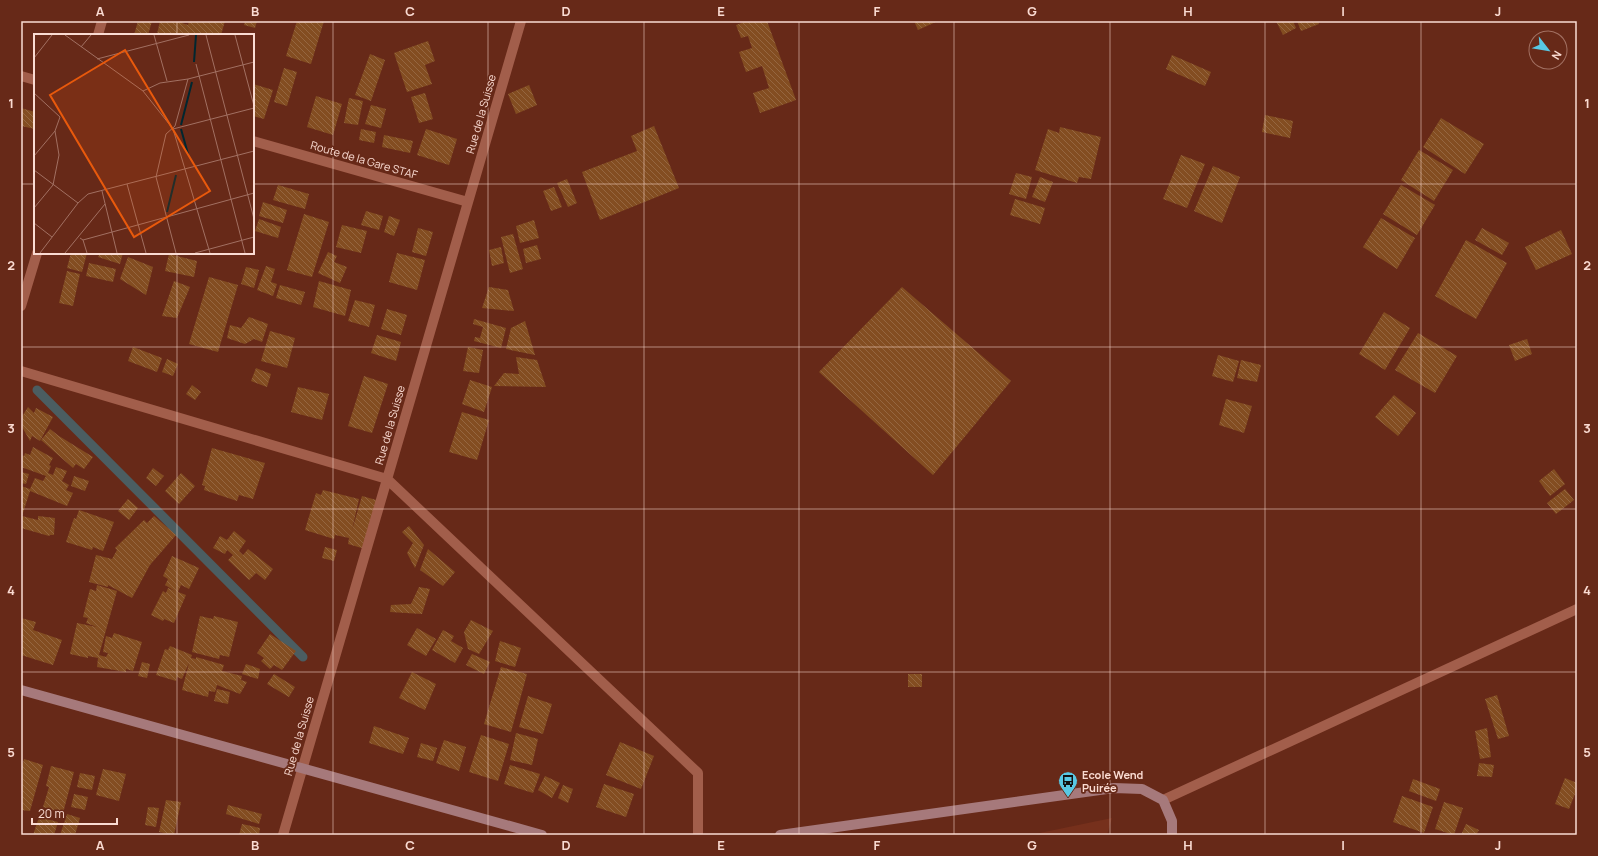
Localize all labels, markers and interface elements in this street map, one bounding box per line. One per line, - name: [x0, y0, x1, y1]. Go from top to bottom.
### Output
- text: A: [96, 2, 105, 20]
- text: B: [251, 2, 259, 20]
- text: C: [405, 2, 415, 20]
- text: D: [561, 2, 571, 20]
- text: E: [717, 2, 725, 20]
- text: F: [874, 2, 881, 20]
- text: G: [1027, 2, 1037, 20]
- text: H: [1183, 2, 1193, 20]
- text: I: [1341, 2, 1345, 20]
- text: J: [1495, 2, 1501, 20]
- north arrow: [1528, 30, 1568, 70]
- inset map: [34, 34, 254, 254]
- text: N: [1548, 48, 1565, 63]
- street label: Rue de la Suisse: [462, 72, 499, 155]
- text: 1: [8, 94, 14, 112]
- text: 1: [1584, 94, 1590, 112]
- street label: Route de la Gare STAF: [309, 137, 420, 182]
- text: 2: [7, 256, 15, 274]
- text: 2: [1583, 256, 1591, 274]
- street label: Rue de la Suisse: [371, 383, 408, 466]
- text: 3: [7, 419, 15, 437]
- text: 3: [1583, 419, 1591, 437]
- text: 4: [7, 581, 15, 599]
- text: 4: [1583, 581, 1591, 599]
- street label: Rue de la Suisse: [280, 694, 317, 777]
- text: 5: [7, 743, 15, 761]
- text: 5: [1583, 743, 1591, 761]
- place label: Ecole Wend Puirée: [1082, 767, 1144, 795]
- bus stop icon: Ecole Wend Puirée: [1057, 770, 1079, 798]
- scale bar: [32, 800, 117, 826]
- text: 20 m: [38, 805, 65, 822]
- text: A: [96, 836, 105, 854]
- text: B: [251, 836, 259, 854]
- text: C: [405, 836, 415, 854]
- text: D: [561, 836, 571, 854]
- text: E: [717, 836, 725, 854]
- text: F: [874, 836, 881, 854]
- text: G: [1027, 836, 1037, 854]
- text: H: [1183, 836, 1193, 854]
- text: I: [1341, 836, 1345, 854]
- text: J: [1495, 836, 1501, 854]

